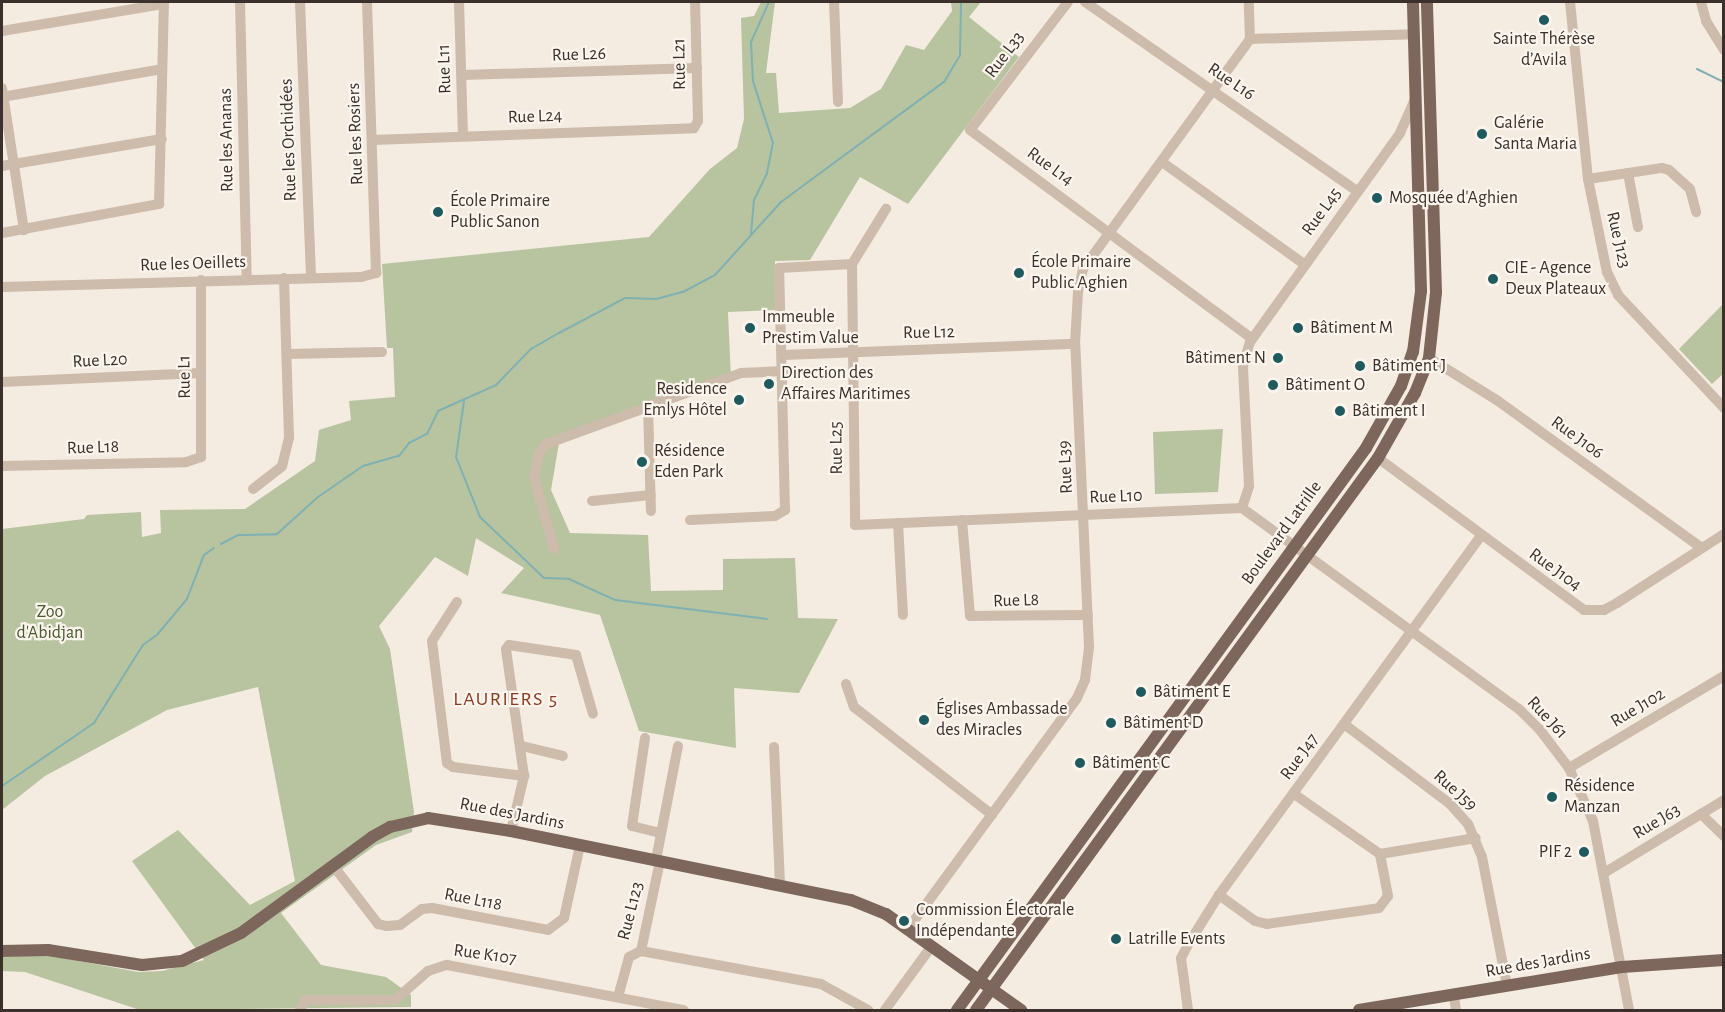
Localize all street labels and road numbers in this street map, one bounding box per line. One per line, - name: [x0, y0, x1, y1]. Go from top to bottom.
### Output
- street label: Rue L33: [981, 28, 1029, 82]
- street label: Rue L21: [669, 38, 691, 90]
- street label: Rue L26: [552, 43, 606, 67]
- street label: Rue L11: [433, 44, 457, 94]
- street label: Rue L16: [1203, 58, 1259, 106]
- street label: Rue les Orchidées: [276, 78, 302, 202]
- street label: Rue les Rosiers: [343, 82, 369, 186]
- street label: Rue les Ananas: [215, 88, 239, 192]
- street label: Rue L24: [507, 105, 563, 129]
- street label: Rue L14: [1022, 143, 1078, 191]
- street label: Rue L45: [1297, 184, 1347, 240]
- street label: Rue J123: [1601, 210, 1635, 270]
- street label: Rue les Oeillets: [140, 251, 246, 277]
- street label: Rue L12: [903, 322, 955, 344]
- street label: Rue L20: [72, 349, 128, 373]
- street label: Rue L1: [174, 355, 196, 399]
- street label: Rue J106: [1546, 412, 1608, 464]
- street label: Rue L25: [826, 421, 848, 475]
- street label: Rue L18: [67, 436, 119, 460]
- street label: Rue L39: [1054, 440, 1078, 494]
- street label: Boulevard Latrille: [1237, 477, 1327, 589]
- street label: Rue L10: [1089, 485, 1143, 509]
- street label: Rue J104: [1524, 544, 1586, 596]
- street label: Rue L8: [993, 589, 1039, 613]
- street label: Rue J102: [1607, 683, 1669, 733]
- street label: Rue J61: [1522, 692, 1572, 744]
- street label: Rue J47: [1276, 730, 1324, 784]
- street label: Rue J59: [1429, 766, 1481, 816]
- street label: Rue des Jardins: [458, 793, 566, 835]
- street label: Rue J63: [1629, 799, 1685, 845]
- street label: Rue L123: [613, 880, 649, 942]
- street label: Rue L118: [442, 884, 504, 916]
- street label: Rue K107: [452, 940, 518, 970]
- street label: Rue des Jardins: [1484, 943, 1592, 983]

